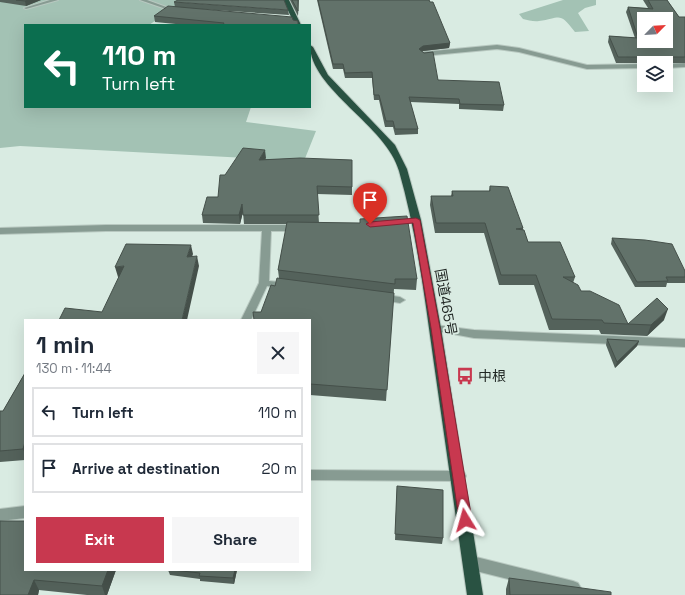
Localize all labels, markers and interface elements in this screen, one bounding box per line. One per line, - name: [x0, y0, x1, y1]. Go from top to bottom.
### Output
- north arrow: [637, 12, 673, 48]
- map controls: [637, 12, 673, 92]
- text: 110 m: [102, 37, 176, 73]
- icon: left: [36, 40, 88, 92]
- button: layers: [637, 56, 673, 92]
- text: Turn left: [102, 72, 175, 95]
- pin: [353, 183, 387, 224]
- icon: arrive: [359, 189, 381, 211]
- street label: 国道465号: [431, 267, 461, 337]
- text: 1 min: [36, 329, 95, 360]
- button: close: [257, 332, 299, 374]
- text: 130 m · 11:44: [36, 360, 112, 377]
- bus stop icon: 中根: [455, 366, 475, 386]
- place label: 中根: [478, 367, 506, 385]
- icon: left: [38, 401, 60, 423]
- text: Turn left: [72, 403, 134, 422]
- text: 110 m: [258, 403, 297, 422]
- icon: arrive: [38, 457, 60, 479]
- text: Arrive at destination: [72, 459, 220, 478]
- text: 20 m: [262, 459, 297, 478]
- position arrow: [444, 499, 486, 541]
- button: Exit: [36, 517, 164, 563]
- button: Share: [172, 517, 299, 563]

